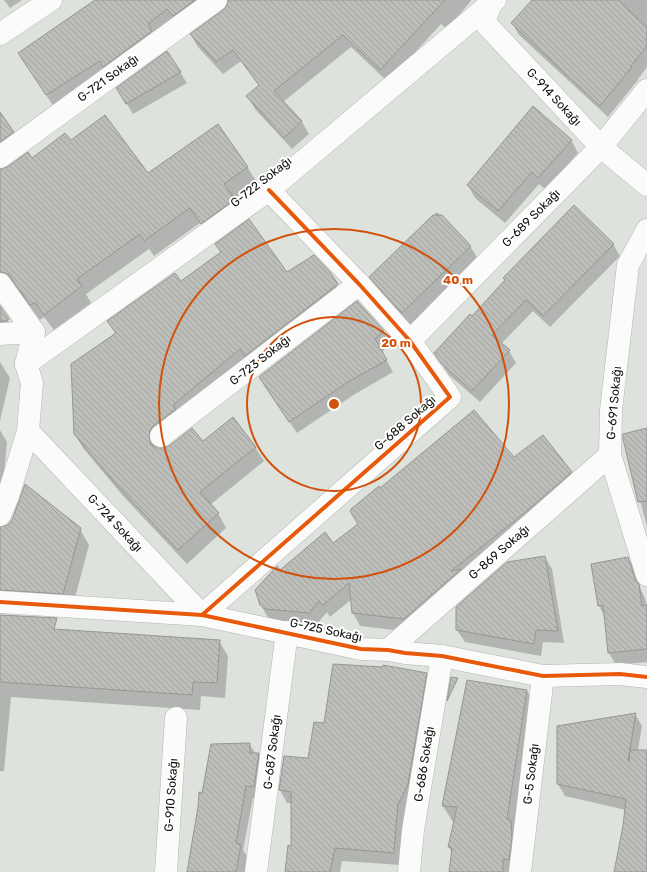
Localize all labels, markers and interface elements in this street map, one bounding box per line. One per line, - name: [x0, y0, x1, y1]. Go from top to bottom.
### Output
- street label: G-721 Sokağı: [75, 51, 141, 105]
- street label: G-914 Sokağı: [524, 65, 584, 129]
- street label: G-722 Sokağı: [228, 154, 294, 210]
- street label: G-689 Sokağı: [499, 186, 563, 250]
- text: 40 m: [443, 273, 473, 287]
- street label: G-723 Sokağı: [227, 332, 293, 388]
- text: 20 m: [381, 336, 411, 350]
- street label: G-691 Sokağı: [604, 366, 624, 440]
- street label: G-688 Sokağı: [372, 393, 439, 453]
- centre of rings: [327, 397, 341, 411]
- street label: G-724 Sokağı: [85, 491, 145, 555]
- street label: G-869 Sokağı: [466, 522, 532, 582]
- street label: G-725 Sokağı: [289, 615, 364, 645]
- street label: G-687 Sokağı: [260, 714, 284, 790]
- street label: G-686 Sokağı: [411, 725, 437, 803]
- street label: G-5 Sokağı: [520, 743, 542, 805]
- street label: G-910 Sokağı: [161, 758, 181, 832]

